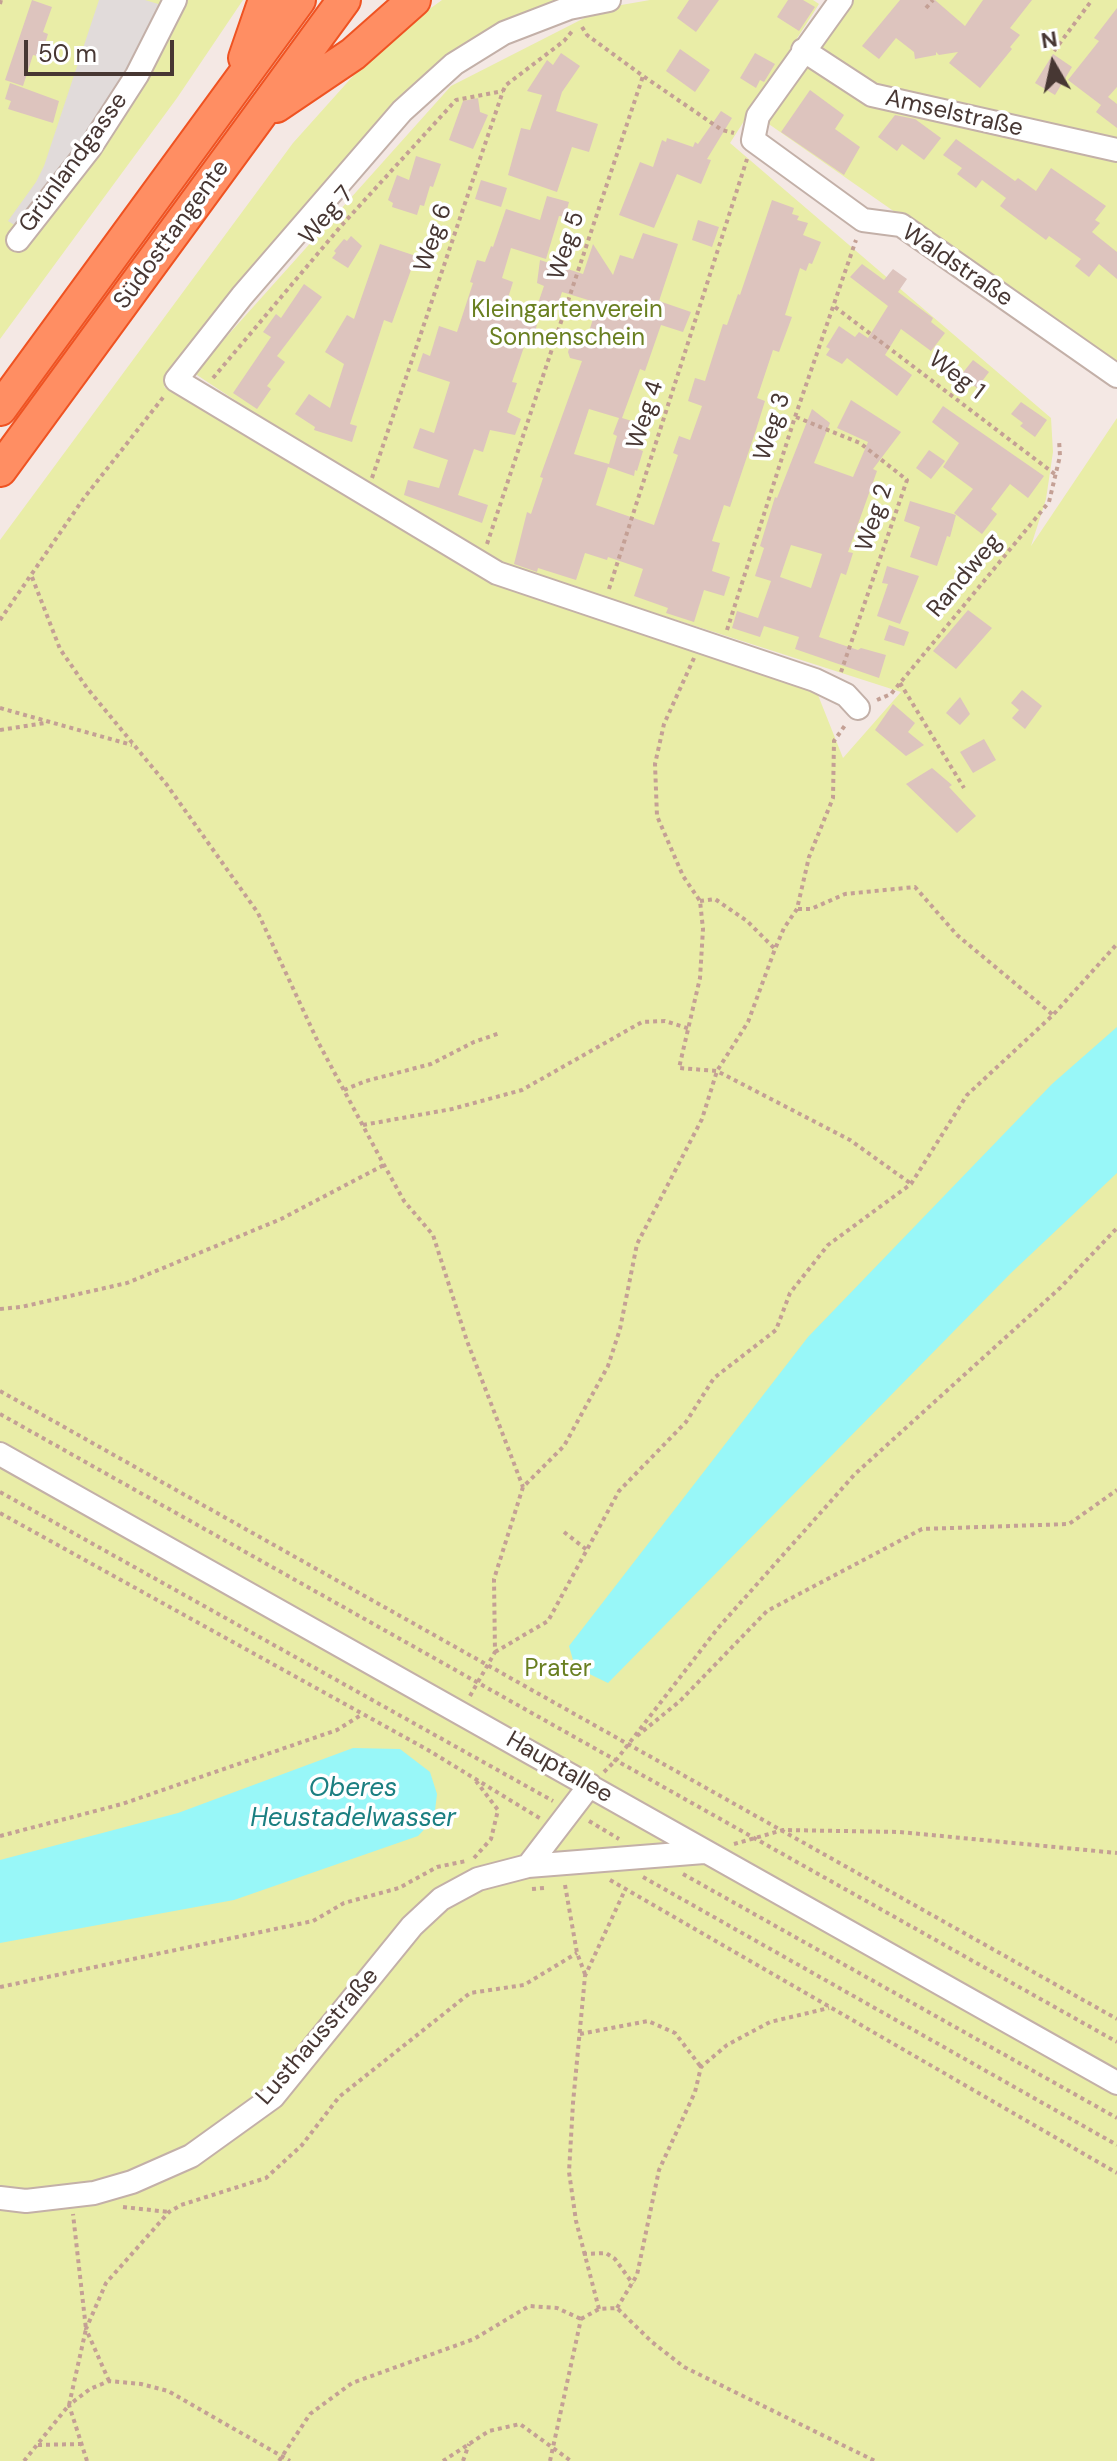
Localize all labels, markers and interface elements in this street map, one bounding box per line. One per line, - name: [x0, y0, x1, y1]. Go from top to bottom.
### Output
- scale bar: [28, 24, 178, 74]
- north arrow: [1013, 24, 1093, 104]
- text: N: [1039, 24, 1059, 55]
- text: 50 m: [38, 38, 97, 69]
- street label: Amselstraße: [882, 84, 1026, 144]
- street label: Grünlandgasse: [14, 87, 134, 239]
- street label: Südosttangente: [108, 155, 236, 315]
- street label: Weg 7: [294, 181, 360, 251]
- street label: Weg 6: [409, 200, 459, 276]
- street label: Weg 5: [542, 208, 592, 284]
- street label: Waldstraße: [896, 218, 1018, 314]
- park label: Kleingartenverein Sonnenschein: [471, 297, 663, 353]
- street label: Weg 1: [922, 346, 990, 406]
- street label: Weg 4: [622, 377, 670, 453]
- street label: Weg 3: [749, 389, 797, 465]
- street label: Weg 2: [851, 481, 899, 555]
- street label: Randweg: [922, 528, 1008, 624]
- park label: Prater: [524, 1656, 592, 1684]
- street label: Hauptallee: [501, 1726, 617, 1810]
- water label: Oberes Heustadelwasser: [250, 1773, 456, 1834]
- street label: Lusthausstraße: [251, 1963, 385, 2111]

